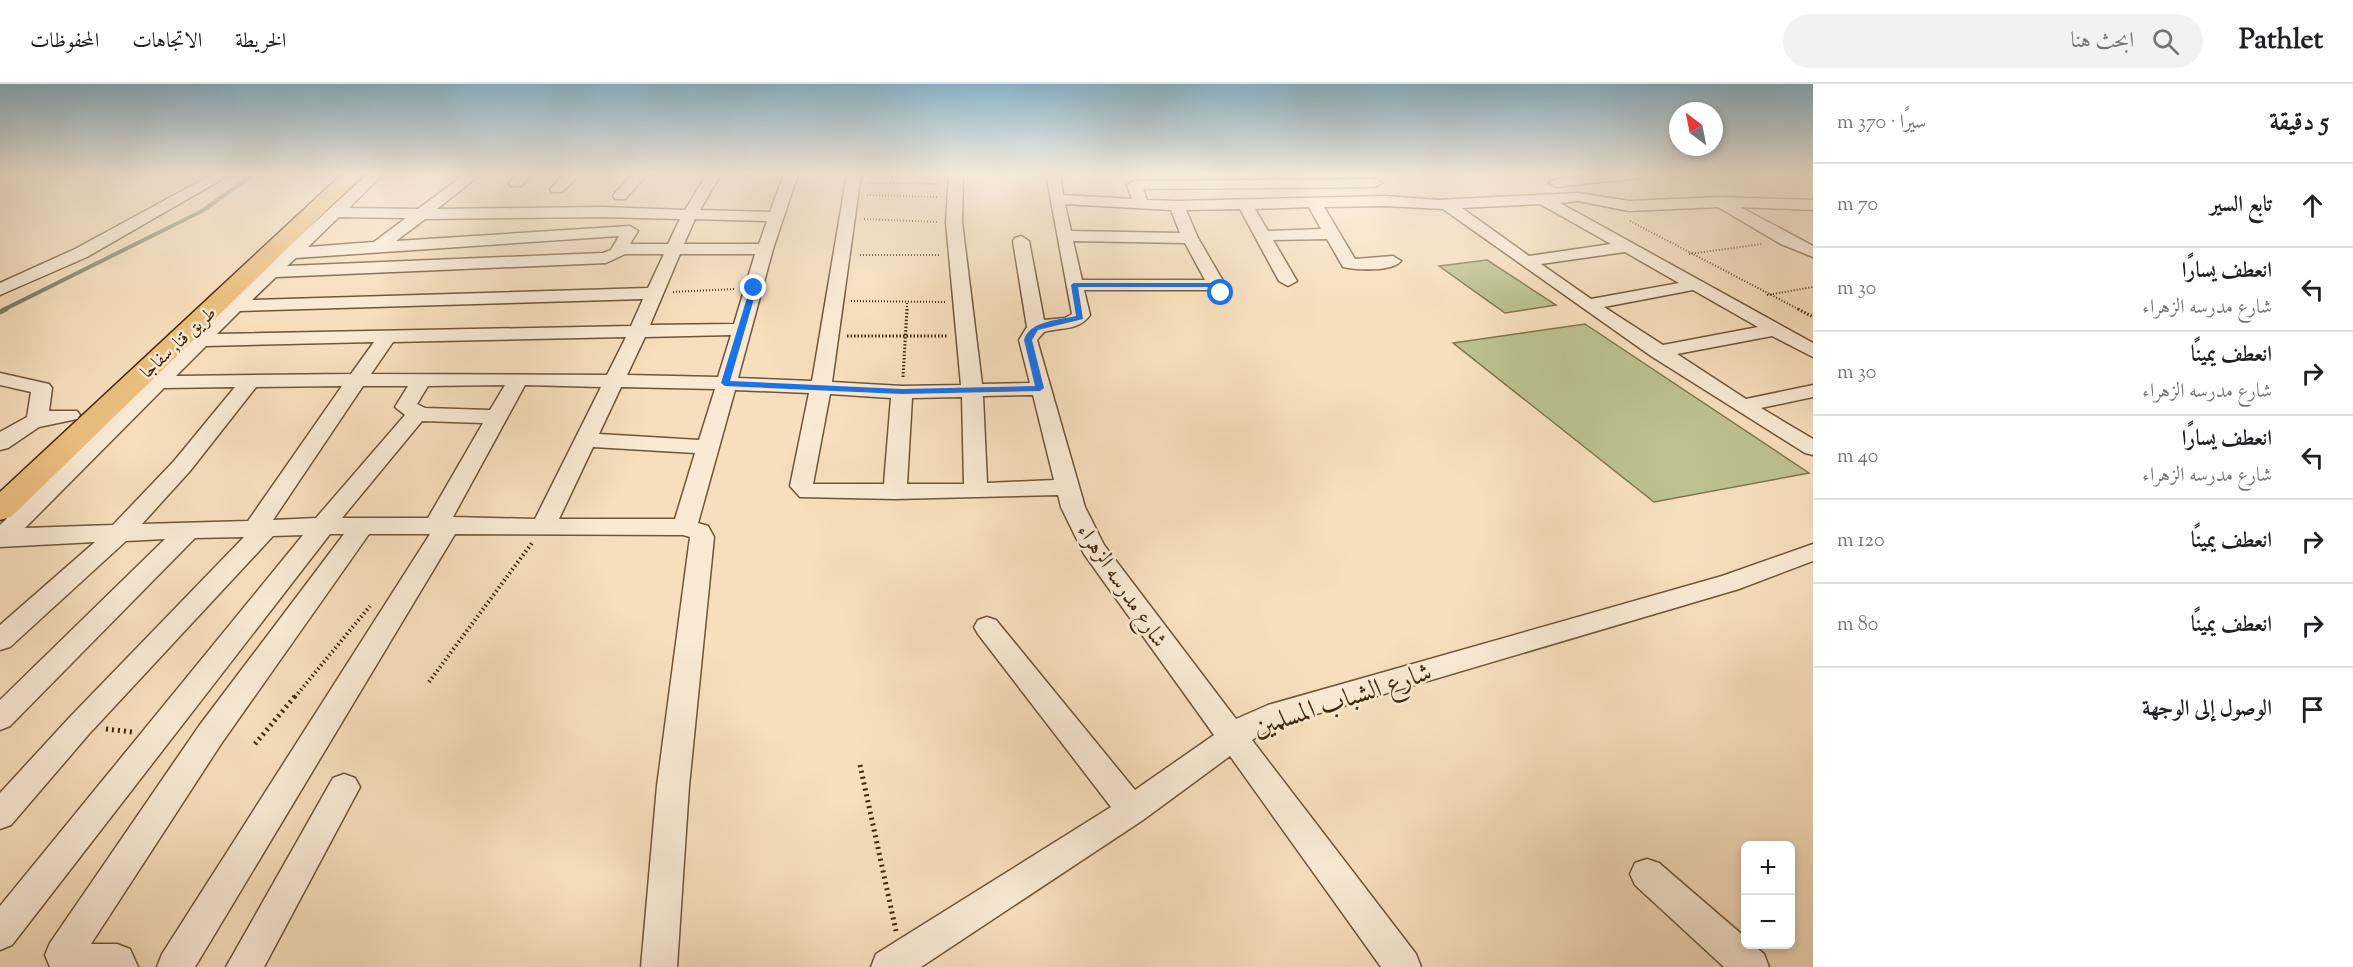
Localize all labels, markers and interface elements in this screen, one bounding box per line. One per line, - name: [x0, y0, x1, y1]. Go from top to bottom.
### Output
- search box: [1783, 14, 2203, 68]
- text: Pathlet: [2239, 21, 2323, 61]
- icon: search: [2149, 25, 2182, 58]
- text: ابحث هنا: [2071, 26, 2134, 58]
- text: المحفوظات: [30, 27, 99, 57]
- text: الاتجاهات: [132, 27, 202, 57]
- text: الخريطة: [235, 27, 286, 57]
- north arrow: [1669, 102, 1723, 156]
- text: 5 دقيقة: [2269, 105, 2329, 142]
- text: سيرًا · 370 m: [1837, 109, 1926, 138]
- icon: ahead: [2296, 189, 2329, 222]
- text: تابع السير: [2210, 190, 2272, 222]
- text: 70 m: [1837, 191, 1878, 220]
- text: انعطف يسارًا: [2182, 256, 2272, 288]
- icon: left: [2296, 273, 2329, 306]
- route end: [740, 274, 766, 300]
- text: 30 m: [1837, 275, 1876, 304]
- route start: [1207, 279, 1233, 305]
- text: شارع مدرسه الزهراء: [2142, 294, 2272, 323]
- street label: طريق قنا, سفاجا: [136, 302, 223, 385]
- text: انعطف يمينًا: [2191, 340, 2272, 372]
- icon: right: [2296, 357, 2329, 390]
- text: 30 m: [1837, 359, 1876, 388]
- text: شارع مدرسه الزهراء: [2142, 378, 2272, 407]
- text: انعطف يسارًا: [2182, 424, 2272, 456]
- icon: left: [2296, 441, 2329, 474]
- text: 40 m: [1837, 443, 1878, 472]
- text: شارع مدرسه الزهراء: [2142, 462, 2272, 491]
- street label: شارع مدرسه الزهراء: [1067, 519, 1174, 655]
- icon: right: [2296, 525, 2329, 558]
- text: انعطف يمينًا: [2191, 526, 2272, 558]
- text: 120 m: [1837, 527, 1885, 556]
- icon: right: [2296, 609, 2329, 642]
- text: انعطف يمينًا: [2191, 610, 2272, 642]
- text: 80 m: [1837, 611, 1878, 640]
- street label: شارع الشباب المسلمين: [1248, 654, 1437, 749]
- icon: arrive: [2296, 693, 2329, 726]
- text: الوصول إلى الوجهة: [2142, 694, 2272, 726]
- map controls: [1741, 841, 1795, 949]
- button: +: [1741, 841, 1795, 895]
- button: −: [1741, 895, 1795, 949]

